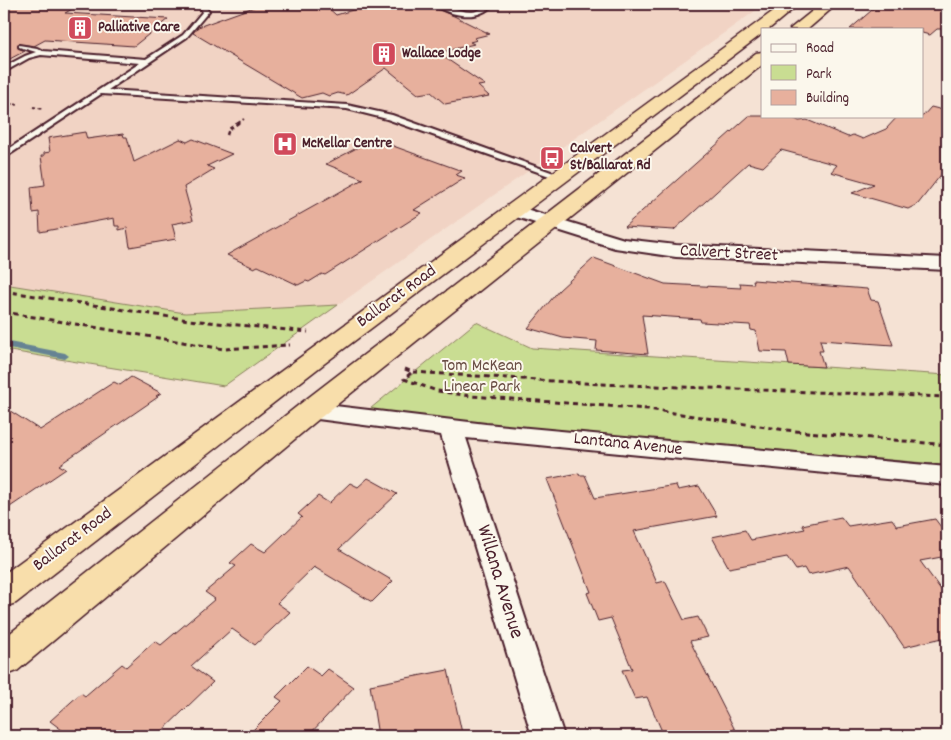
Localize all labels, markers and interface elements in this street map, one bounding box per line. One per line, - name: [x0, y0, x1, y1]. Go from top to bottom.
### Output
- building icon: Palliative Care: [67, 15, 93, 41]
- place label: Palliative Care: [98, 17, 180, 39]
- legend: [761, 28, 924, 118]
- text: Road: [806, 38, 834, 60]
- building icon: Wallace Lodge: [371, 41, 397, 67]
- place label: Wallace Lodge: [402, 43, 481, 65]
- text: Park: [806, 64, 832, 86]
- text: Building: [806, 88, 849, 110]
- hospital icon: McKellar Centre: [272, 131, 298, 157]
- place label: McKellar Centre: [302, 133, 393, 155]
- place label: Calvert St/Ballarat Rd: [570, 138, 651, 177]
- bus stop icon: Calvert St/Ballarat Rd: [539, 145, 565, 171]
- street label: Calvert Street: [679, 239, 779, 269]
- street label: Ballarat Road: [352, 259, 442, 335]
- park label: Tom McKean Linear Park: [442, 354, 522, 400]
- street label: Lantana Avenue: [572, 427, 684, 463]
- street label: Ballarat Road: [28, 502, 118, 578]
- street label: Willana Avenue: [467, 521, 531, 643]

